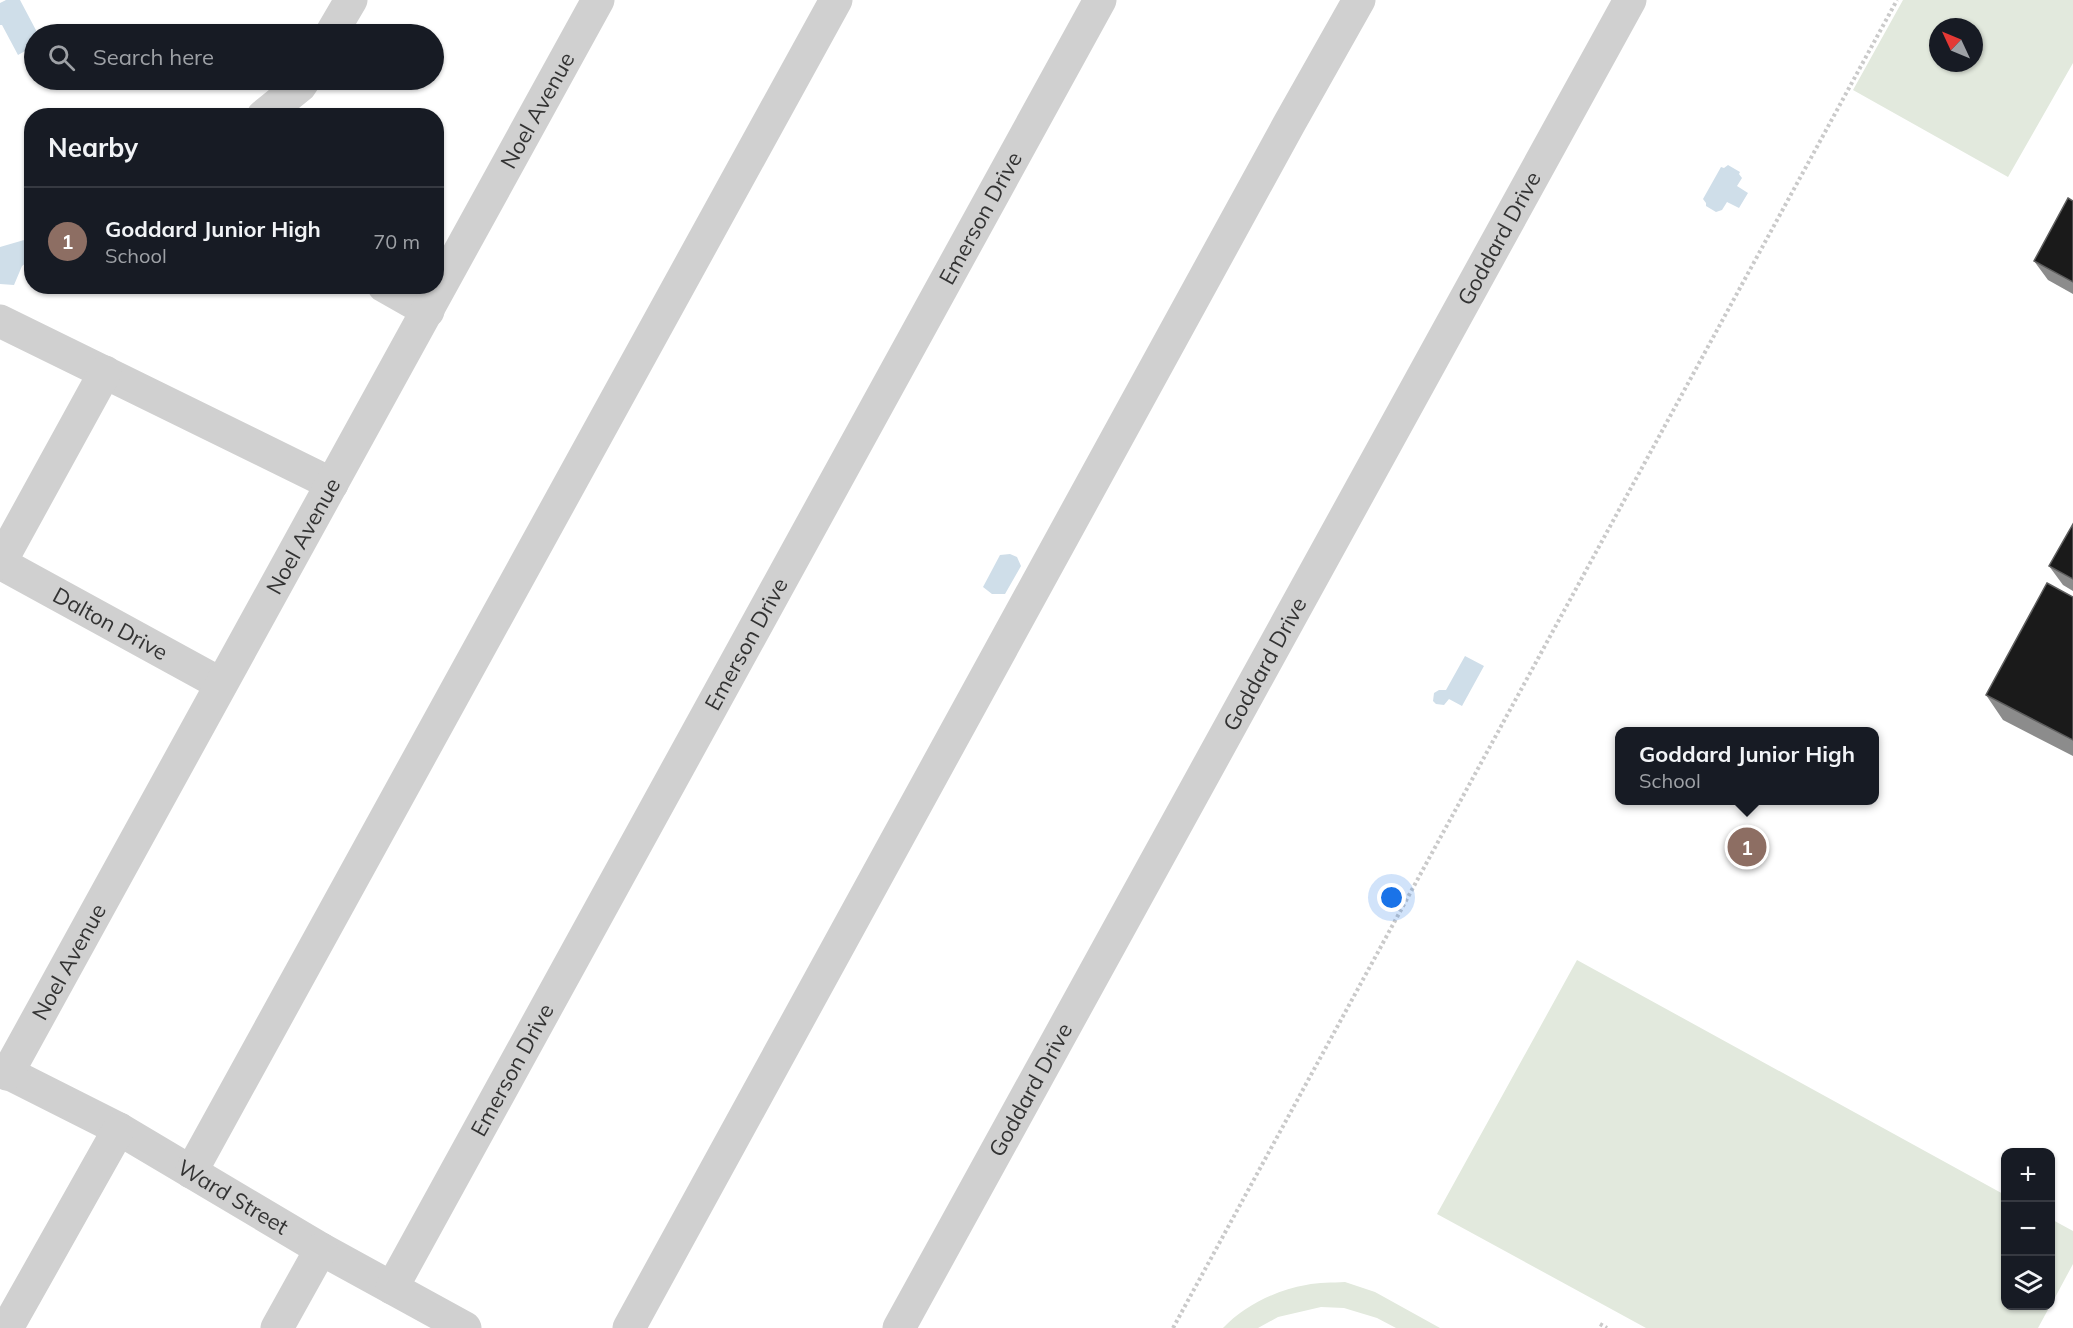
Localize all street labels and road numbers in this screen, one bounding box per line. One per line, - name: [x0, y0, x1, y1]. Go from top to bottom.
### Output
- street label: Noel Avenue: [494, 47, 581, 173]
- street label: Emerson Drive: [932, 147, 1028, 289]
- street label: Goddard Drive: [1451, 167, 1547, 310]
- street label: Noel Avenue: [260, 473, 346, 599]
- street label: Emerson Drive: [698, 573, 794, 715]
- street label: Dalton Drive: [48, 581, 173, 666]
- street label: Goddard Drive: [1217, 592, 1313, 736]
- street label: Noel Avenue: [25, 899, 112, 1025]
- street label: Emerson Drive: [464, 998, 560, 1141]
- street label: Goddard Drive: [982, 1018, 1078, 1161]
- street label: Ward Street: [173, 1153, 294, 1241]

